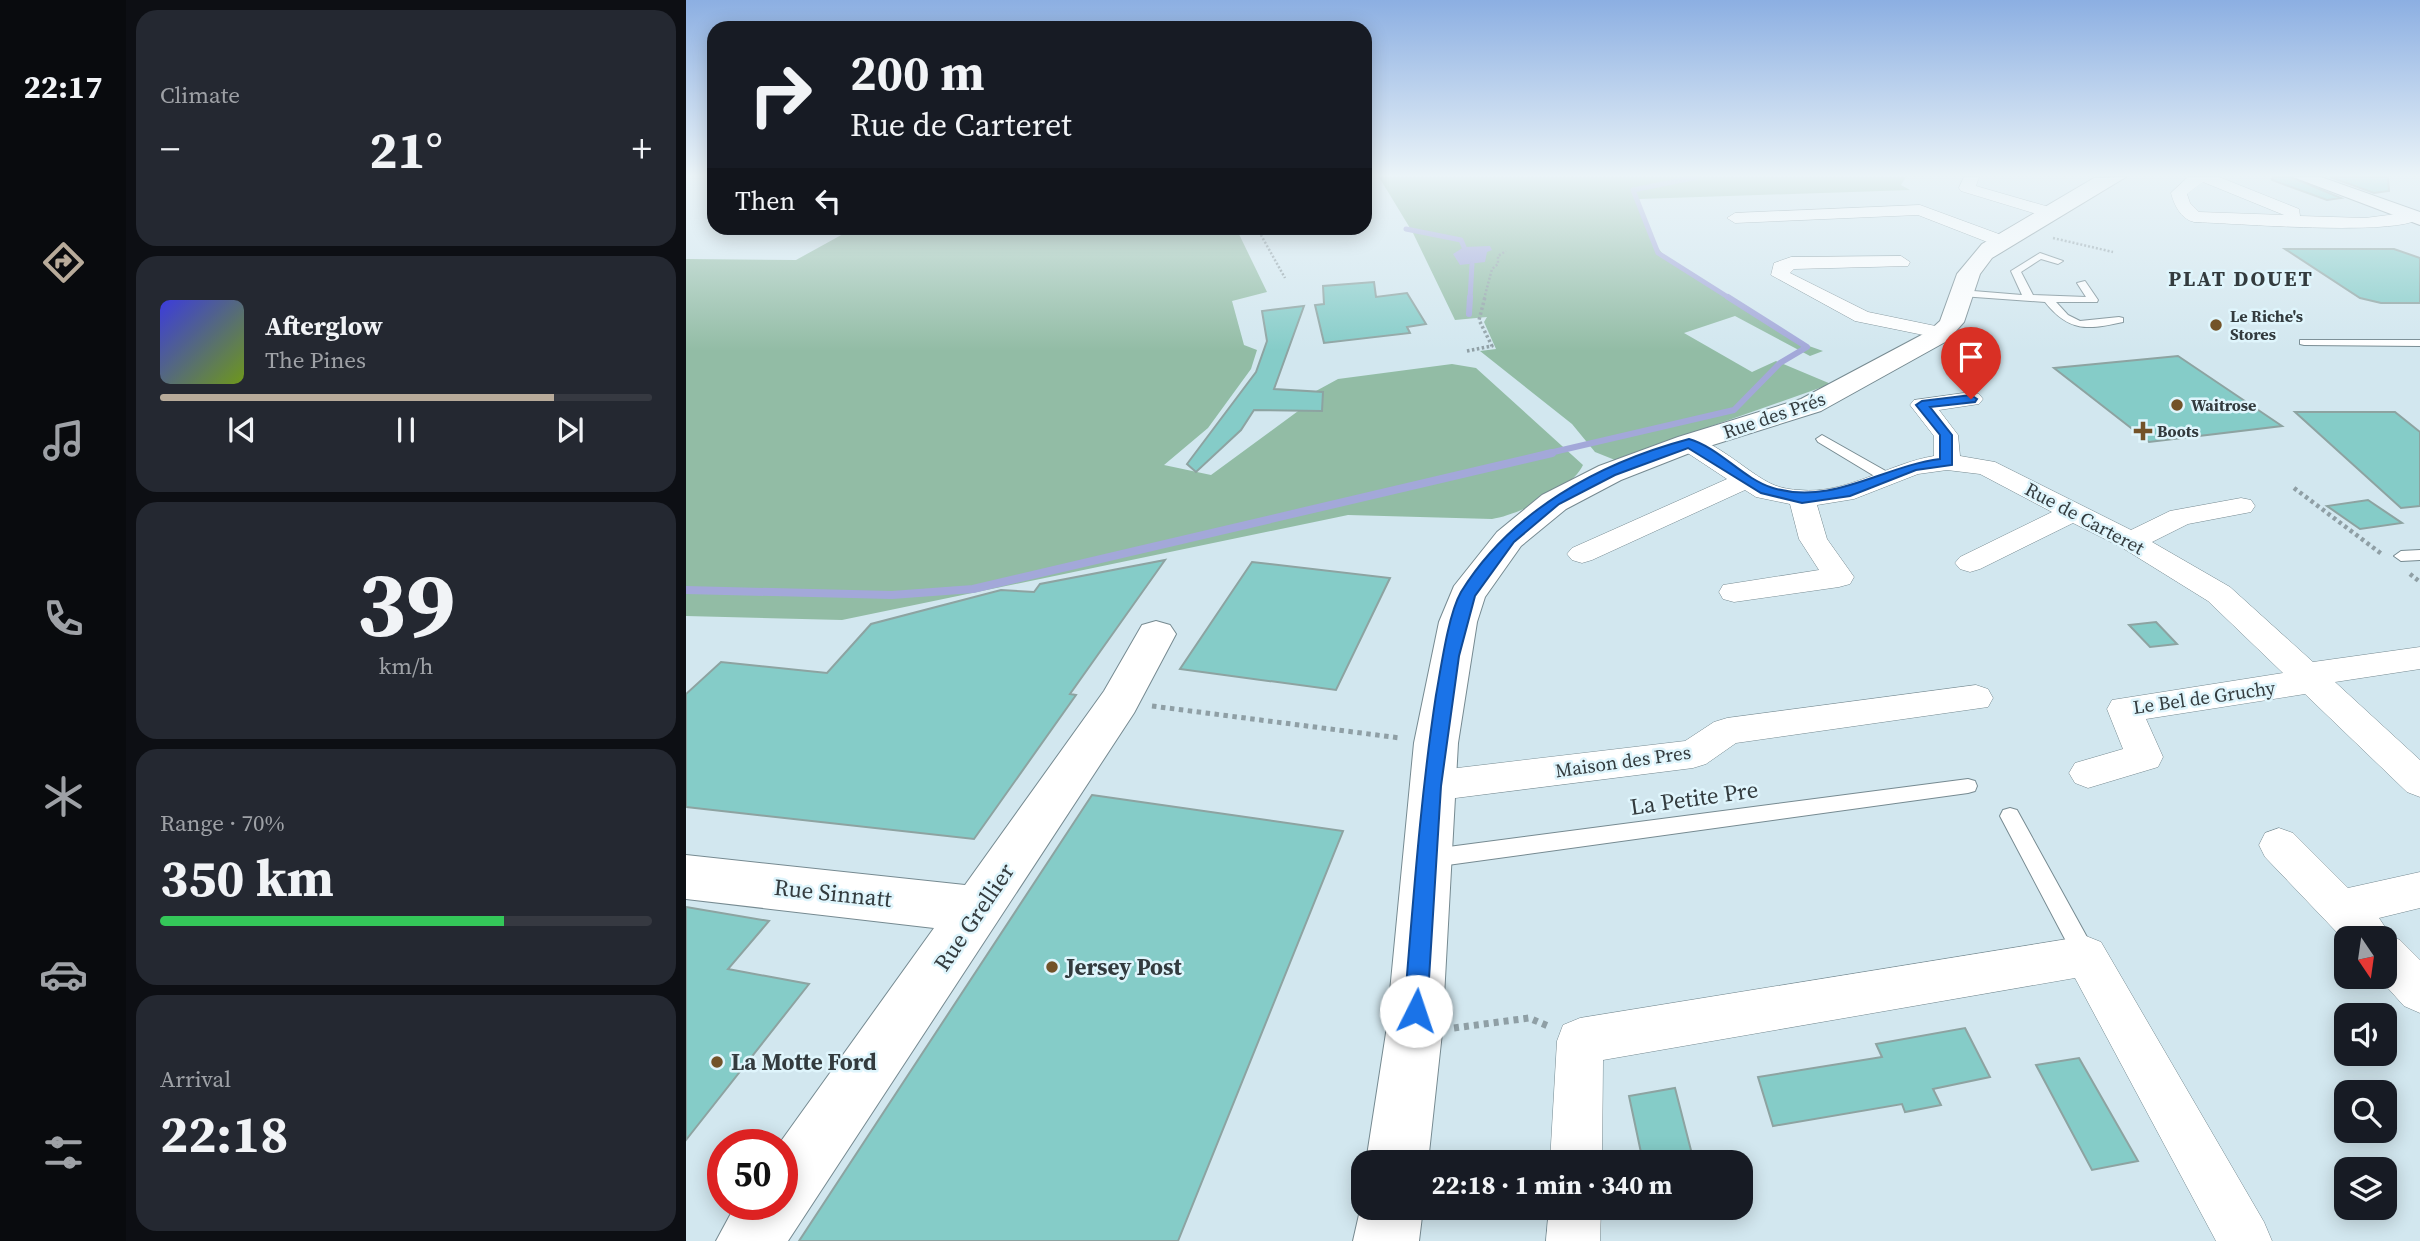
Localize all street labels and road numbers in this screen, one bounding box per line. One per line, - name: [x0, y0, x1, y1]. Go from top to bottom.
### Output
- street label: Rue des Prés: [1719, 385, 1829, 445]
- street label: Rue de Carteret: [2021, 476, 2150, 561]
- street label: Le Bel de Gruchy: [2131, 674, 2277, 720]
- street label: Maison des Pres: [1554, 739, 1692, 783]
- street label: La Petite Pre: [1628, 773, 1760, 823]
- street label: Rue Grellier: [926, 857, 1022, 977]
- street label: Rue Sinnatt: [772, 871, 894, 915]

